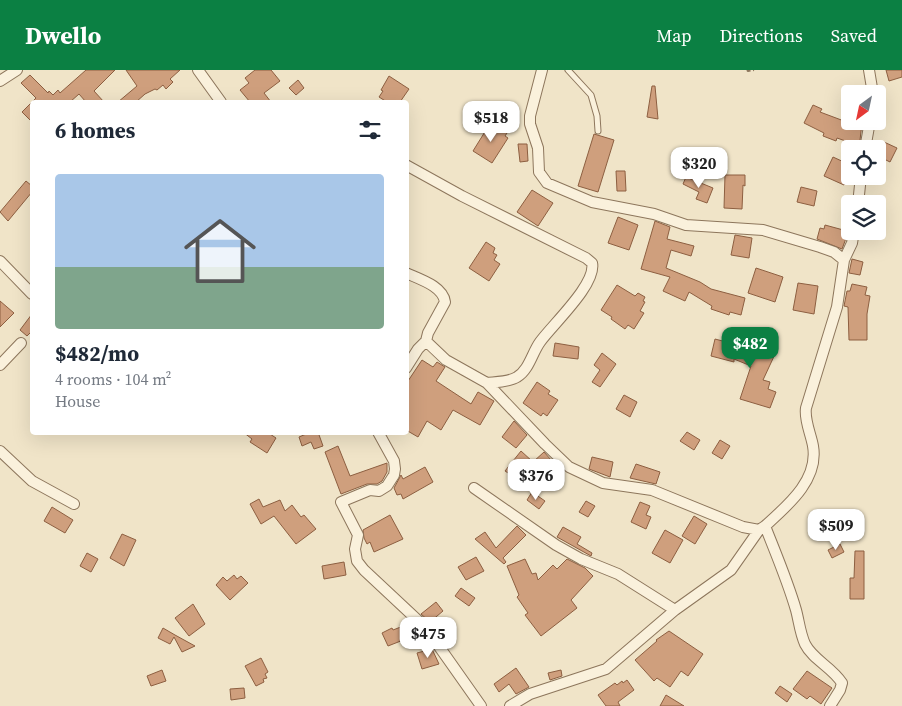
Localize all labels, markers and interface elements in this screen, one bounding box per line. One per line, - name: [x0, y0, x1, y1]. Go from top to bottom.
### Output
- text: Dwello: [25, 19, 101, 52]
- text: Map: [656, 23, 692, 48]
- text: Directions: [720, 23, 803, 48]
- text: Saved: [831, 23, 877, 48]
- north arrow: [841, 85, 886, 130]
- map controls: [841, 85, 886, 240]
- pin: $518: [461, 100, 521, 143]
- text: $518: [474, 106, 508, 128]
- text: 6 homes: [55, 116, 135, 145]
- icon: filters: [356, 116, 384, 144]
- button: locate: [841, 140, 886, 185]
- pin: $320: [669, 146, 729, 189]
- text: $320: [682, 152, 716, 174]
- button: layers: [841, 195, 886, 240]
- icon: home: [175, 206, 265, 296]
- pin: $482: [720, 326, 780, 369]
- text: $482: [733, 332, 767, 354]
- text: $482/mo: [55, 339, 139, 368]
- text: 4 rooms · 104 m²: [55, 368, 171, 390]
- text: House: [55, 390, 100, 412]
- pin: $376: [506, 458, 566, 501]
- text: $376: [519, 464, 553, 486]
- pin: $509: [806, 508, 866, 551]
- text: $509: [819, 514, 853, 536]
- pin: $475: [398, 616, 458, 659]
- text: $475: [411, 622, 445, 644]

